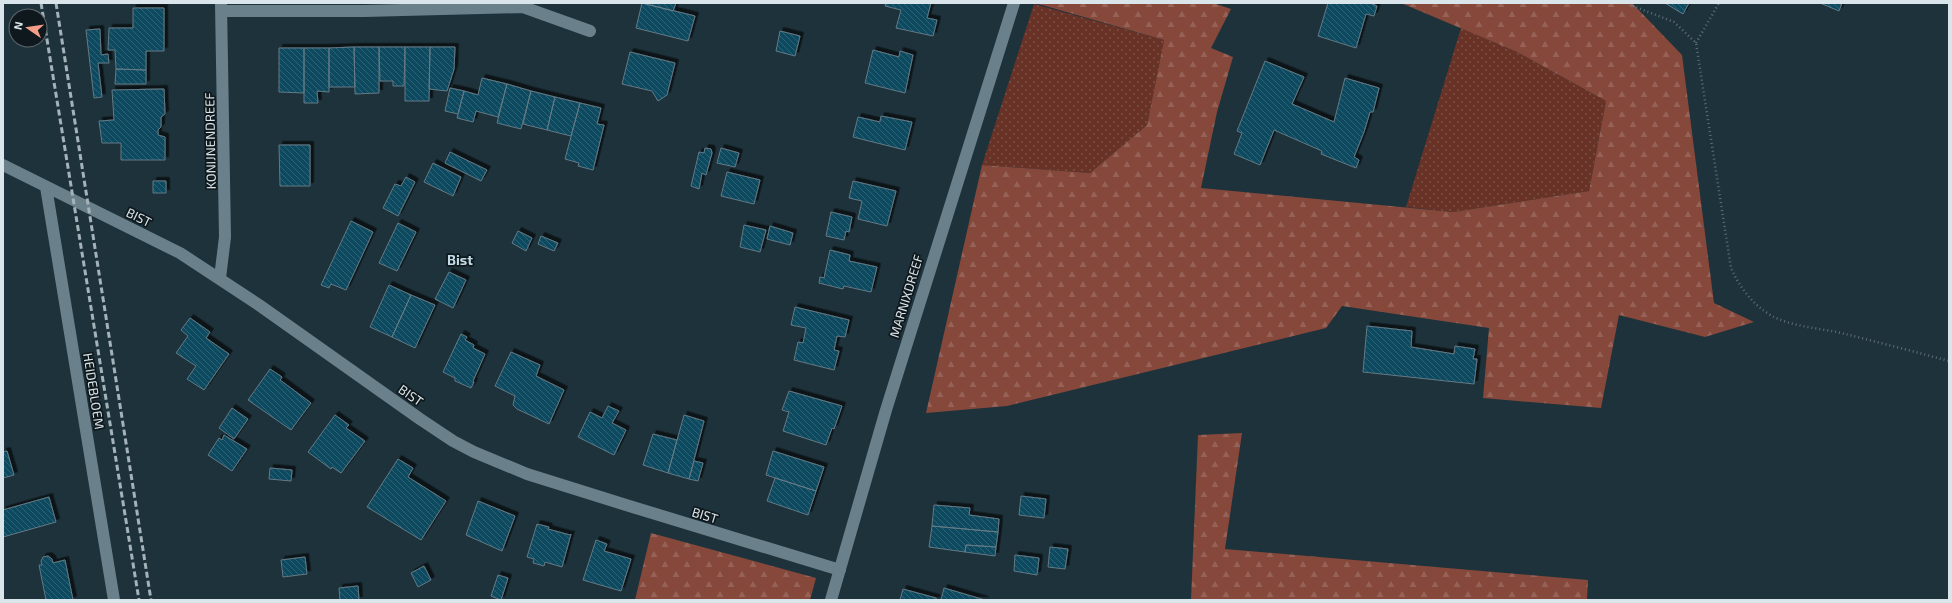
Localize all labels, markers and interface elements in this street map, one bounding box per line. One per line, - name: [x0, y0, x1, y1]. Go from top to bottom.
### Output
- north arrow: [8, 8, 48, 48]
- text: N: [11, 20, 25, 31]
- street label: KONIJNENDREEF: [201, 92, 219, 190]
- street label: BIST: [124, 204, 155, 230]
- district label: Bist: [447, 251, 473, 268]
- street label: MARNIXDREEF: [886, 252, 926, 340]
- street label: HEIDEBLOEM: [80, 352, 108, 430]
- street label: BIST: [396, 381, 427, 409]
- street label: BIST: [690, 504, 720, 527]

